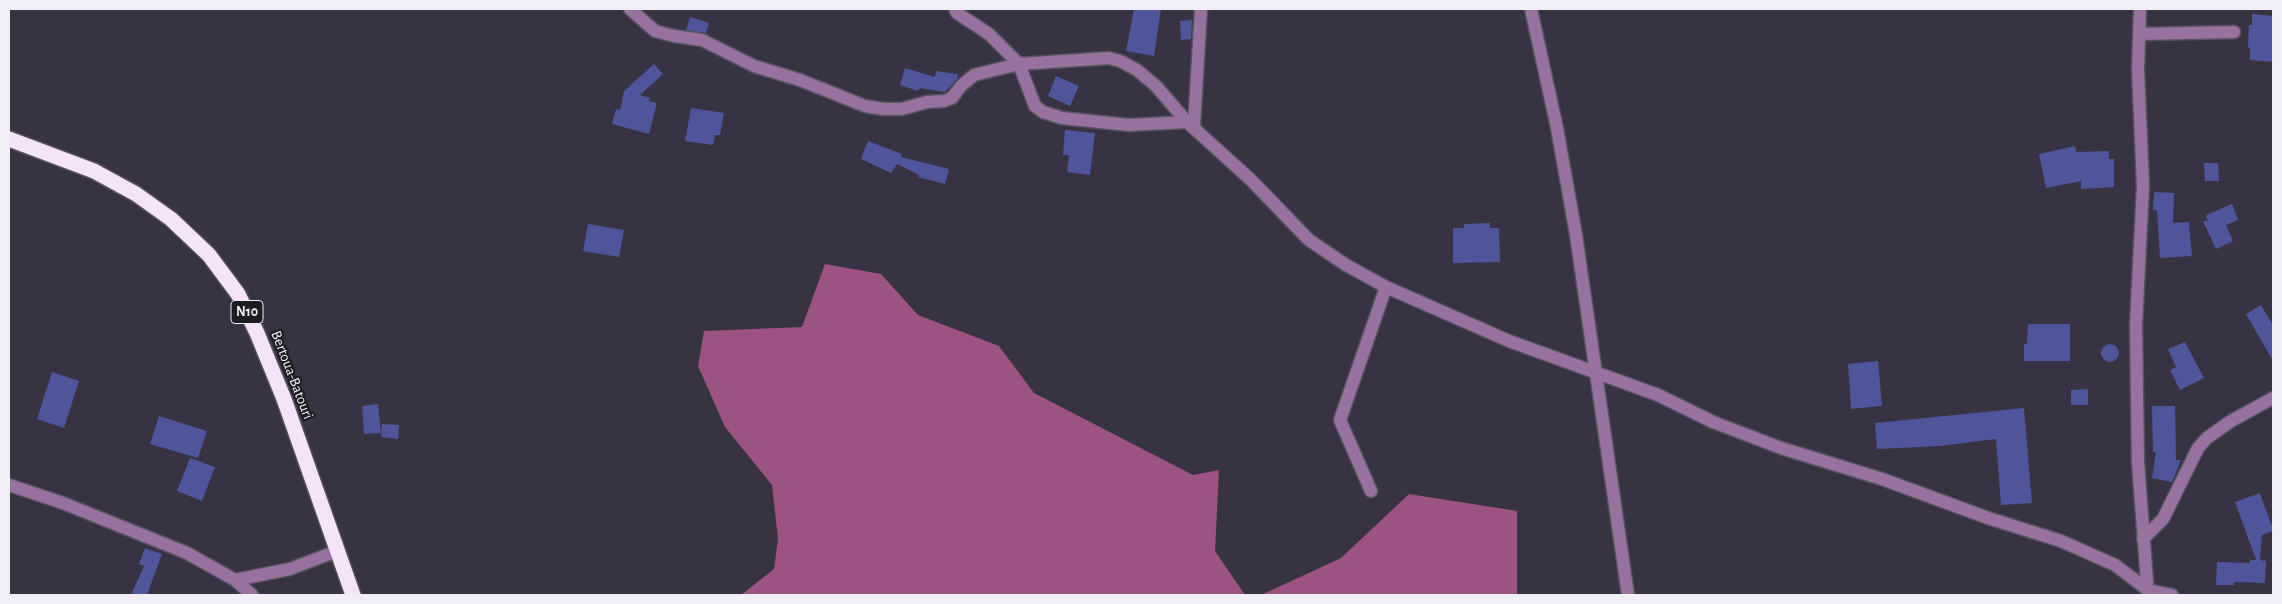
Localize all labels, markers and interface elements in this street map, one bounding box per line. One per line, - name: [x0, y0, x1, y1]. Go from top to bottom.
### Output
- road number: N10: [231, 300, 263, 324]
- street label: Bertoua-Batouri: [267, 328, 317, 422]

